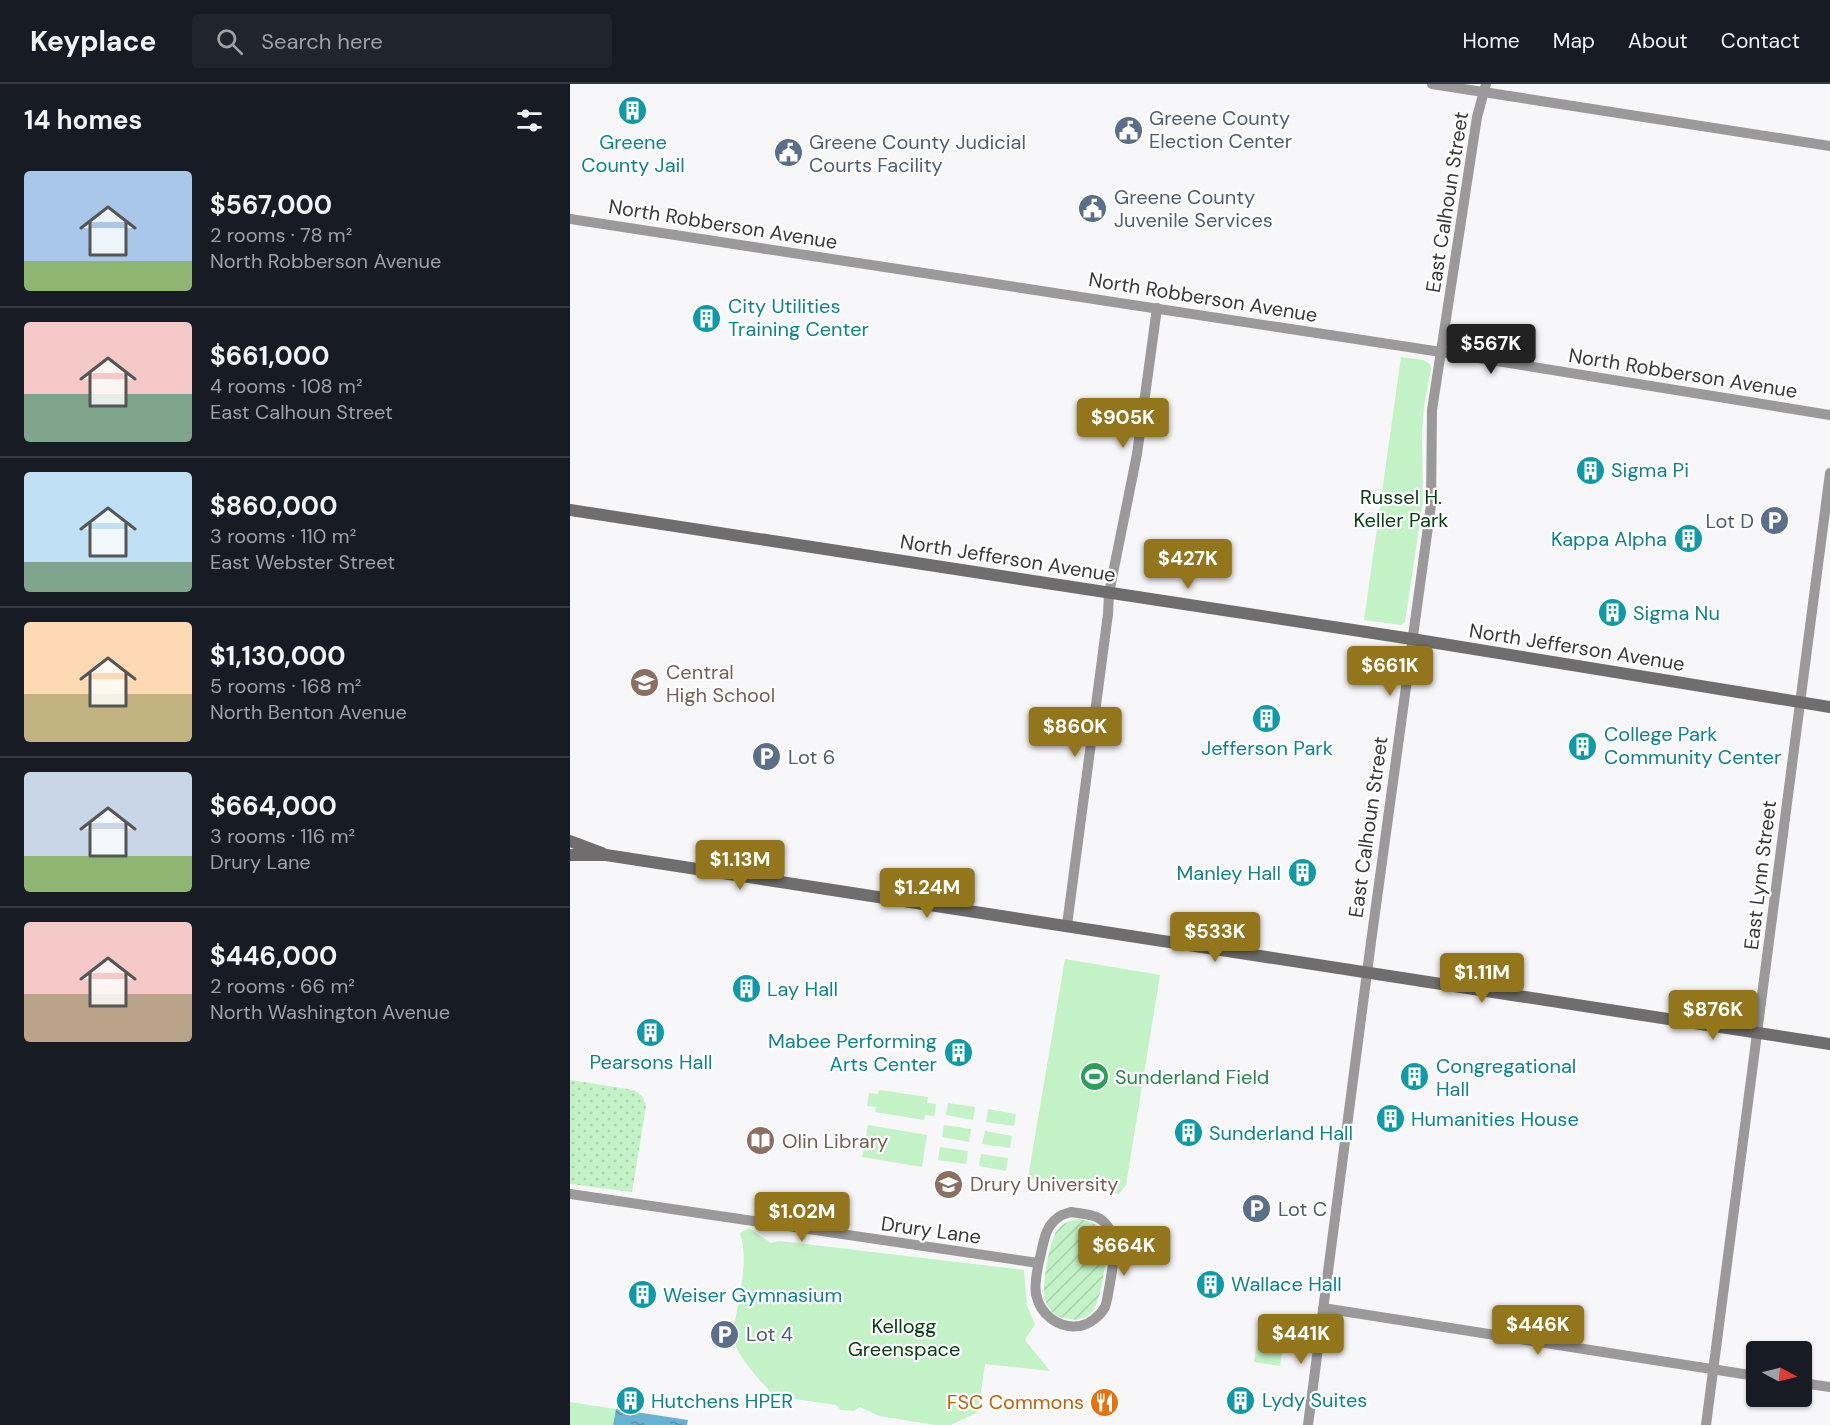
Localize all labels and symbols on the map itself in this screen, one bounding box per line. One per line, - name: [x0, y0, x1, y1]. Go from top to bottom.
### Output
- building icon: Greene County Jail: [617, 95, 649, 127]
- place label: Greene County Election Center: [1149, 105, 1292, 154]
- street label: East Calhoun Street: [1420, 109, 1474, 294]
- public building icon: Greene County Election Center: [1112, 114, 1144, 146]
- place label: Greene County Jail: [581, 129, 685, 178]
- place label: Greene County Judicial Courts Facility: [809, 129, 1026, 178]
- public building icon: Greene County Judicial Courts Facility: [772, 137, 804, 169]
- place label: Greene County Juvenile Services: [1114, 184, 1273, 233]
- street label: North Robberson Avenue: [607, 193, 839, 255]
- public building icon: Greene County Juvenile Services: [1077, 193, 1109, 225]
- street label: North Robberson Avenue: [1087, 266, 1319, 328]
- place label: City Utilities Training Center: [728, 293, 869, 342]
- building icon: City Utilities Training Center: [691, 302, 723, 334]
- pin: $567K: [1449, 324, 1533, 375]
- street label: North Robberson Avenue: [1567, 342, 1799, 404]
- pin: $905K: [1081, 398, 1165, 449]
- building icon: Sigma Pi: [1574, 454, 1606, 486]
- place label: Sigma Pi: [1611, 457, 1689, 483]
- park label: Russel H. Keller Park: [1354, 484, 1448, 533]
- parking icon: Lot D: [1759, 505, 1791, 537]
- place label: Lot D: [1706, 508, 1754, 534]
- building icon: Kappa Alpha: [1672, 523, 1704, 555]
- place label: Kappa Alpha: [1551, 526, 1667, 552]
- street label: North Jefferson Avenue: [898, 528, 1118, 588]
- pin: $427K: [1146, 539, 1230, 590]
- building icon: Sigma Nu: [1596, 597, 1628, 629]
- place label: Sigma Nu: [1633, 600, 1720, 626]
- street label: North Jefferson Avenue: [1467, 617, 1687, 677]
- pin: $661K: [1348, 646, 1432, 697]
- place label: Central High School: [666, 659, 775, 708]
- school or university icon: Central High School: [629, 667, 661, 699]
- building icon: Jefferson Park: [1251, 702, 1283, 734]
- pin: $860K: [1033, 707, 1117, 758]
- place label: College Park Community Center: [1604, 721, 1781, 770]
- building icon: College Park Community Center: [1567, 730, 1599, 762]
- street label: East Calhoun Street: [1342, 734, 1394, 919]
- place label: Jefferson Park: [1201, 735, 1333, 761]
- parking icon: Lot 6: [751, 741, 783, 773]
- place label: Lot 6: [788, 744, 835, 770]
- street label: East Lynn Street: [1738, 799, 1782, 951]
- pin: $1.13M: [691, 840, 789, 891]
- building icon: Manley Hall: [1286, 857, 1318, 889]
- place label: Manley Hall: [1177, 860, 1281, 886]
- pin: $1.24M: [878, 868, 976, 919]
- pin: $533K: [1173, 912, 1257, 963]
- pin: $1.11M: [1433, 953, 1531, 1004]
- building icon: Lay Hall: [730, 973, 762, 1005]
- place label: Lay Hall: [767, 976, 838, 1002]
- pin: $876K: [1671, 990, 1755, 1041]
- building icon: Pearsons Hall: [635, 1016, 667, 1048]
- place label: Mabee Performing Arts Center: [768, 1028, 937, 1077]
- building icon: Mabee Performing Arts Center: [942, 1036, 974, 1068]
- place label: Pearsons Hall: [590, 1049, 712, 1075]
- place label: Congregational Hall: [1436, 1053, 1576, 1102]
- sports icon: Sunderland Field: [1078, 1061, 1110, 1093]
- building icon: Congregational Hall: [1399, 1061, 1431, 1093]
- place label: Sunderland Field: [1115, 1064, 1269, 1090]
- building icon: Humanities House: [1374, 1103, 1406, 1135]
- place label: Humanities House: [1411, 1106, 1579, 1132]
- building icon: Sunderland Hall: [1172, 1117, 1204, 1149]
- place label: Sunderland Hall: [1209, 1120, 1353, 1146]
- library icon: Olin Library: [745, 1125, 777, 1157]
- place label: Olin Library: [782, 1128, 888, 1154]
- school or university icon: Drury University: [933, 1168, 965, 1200]
- place label: Drury University: [970, 1171, 1118, 1197]
- pin: $1.02M: [753, 1192, 851, 1243]
- parking icon: Lot C: [1241, 1193, 1273, 1225]
- place label: Lot C: [1278, 1196, 1327, 1222]
- street label: Drury Lane: [879, 1210, 983, 1250]
- pin: $664K: [1082, 1226, 1166, 1277]
- building icon: Wallace Hall: [1194, 1268, 1226, 1300]
- place label: Wallace Hall: [1231, 1271, 1342, 1297]
- building icon: Weiser Gymnasium: [626, 1279, 658, 1311]
- place label: Weiser Gymnasium: [663, 1282, 842, 1308]
- pin: $446K: [1496, 1305, 1580, 1356]
- park label: Kellogg Greenspace: [848, 1313, 960, 1362]
- pin: $441K: [1259, 1314, 1343, 1365]
- parking icon: Lot 4: [709, 1318, 741, 1350]
- place label: Lot 4: [746, 1321, 793, 1347]
- north arrow: [1746, 1341, 1812, 1407]
- building icon: Lydy Suites: [1225, 1384, 1257, 1416]
- building icon: Hutchens HPER: [614, 1385, 646, 1417]
- restaurant icon: FSC Commons: [1089, 1386, 1121, 1418]
- place label: Lydy Suites: [1262, 1387, 1367, 1413]
- place label: Hutchens HPER: [651, 1388, 793, 1414]
- place label: FSC Commons: [947, 1389, 1084, 1415]

